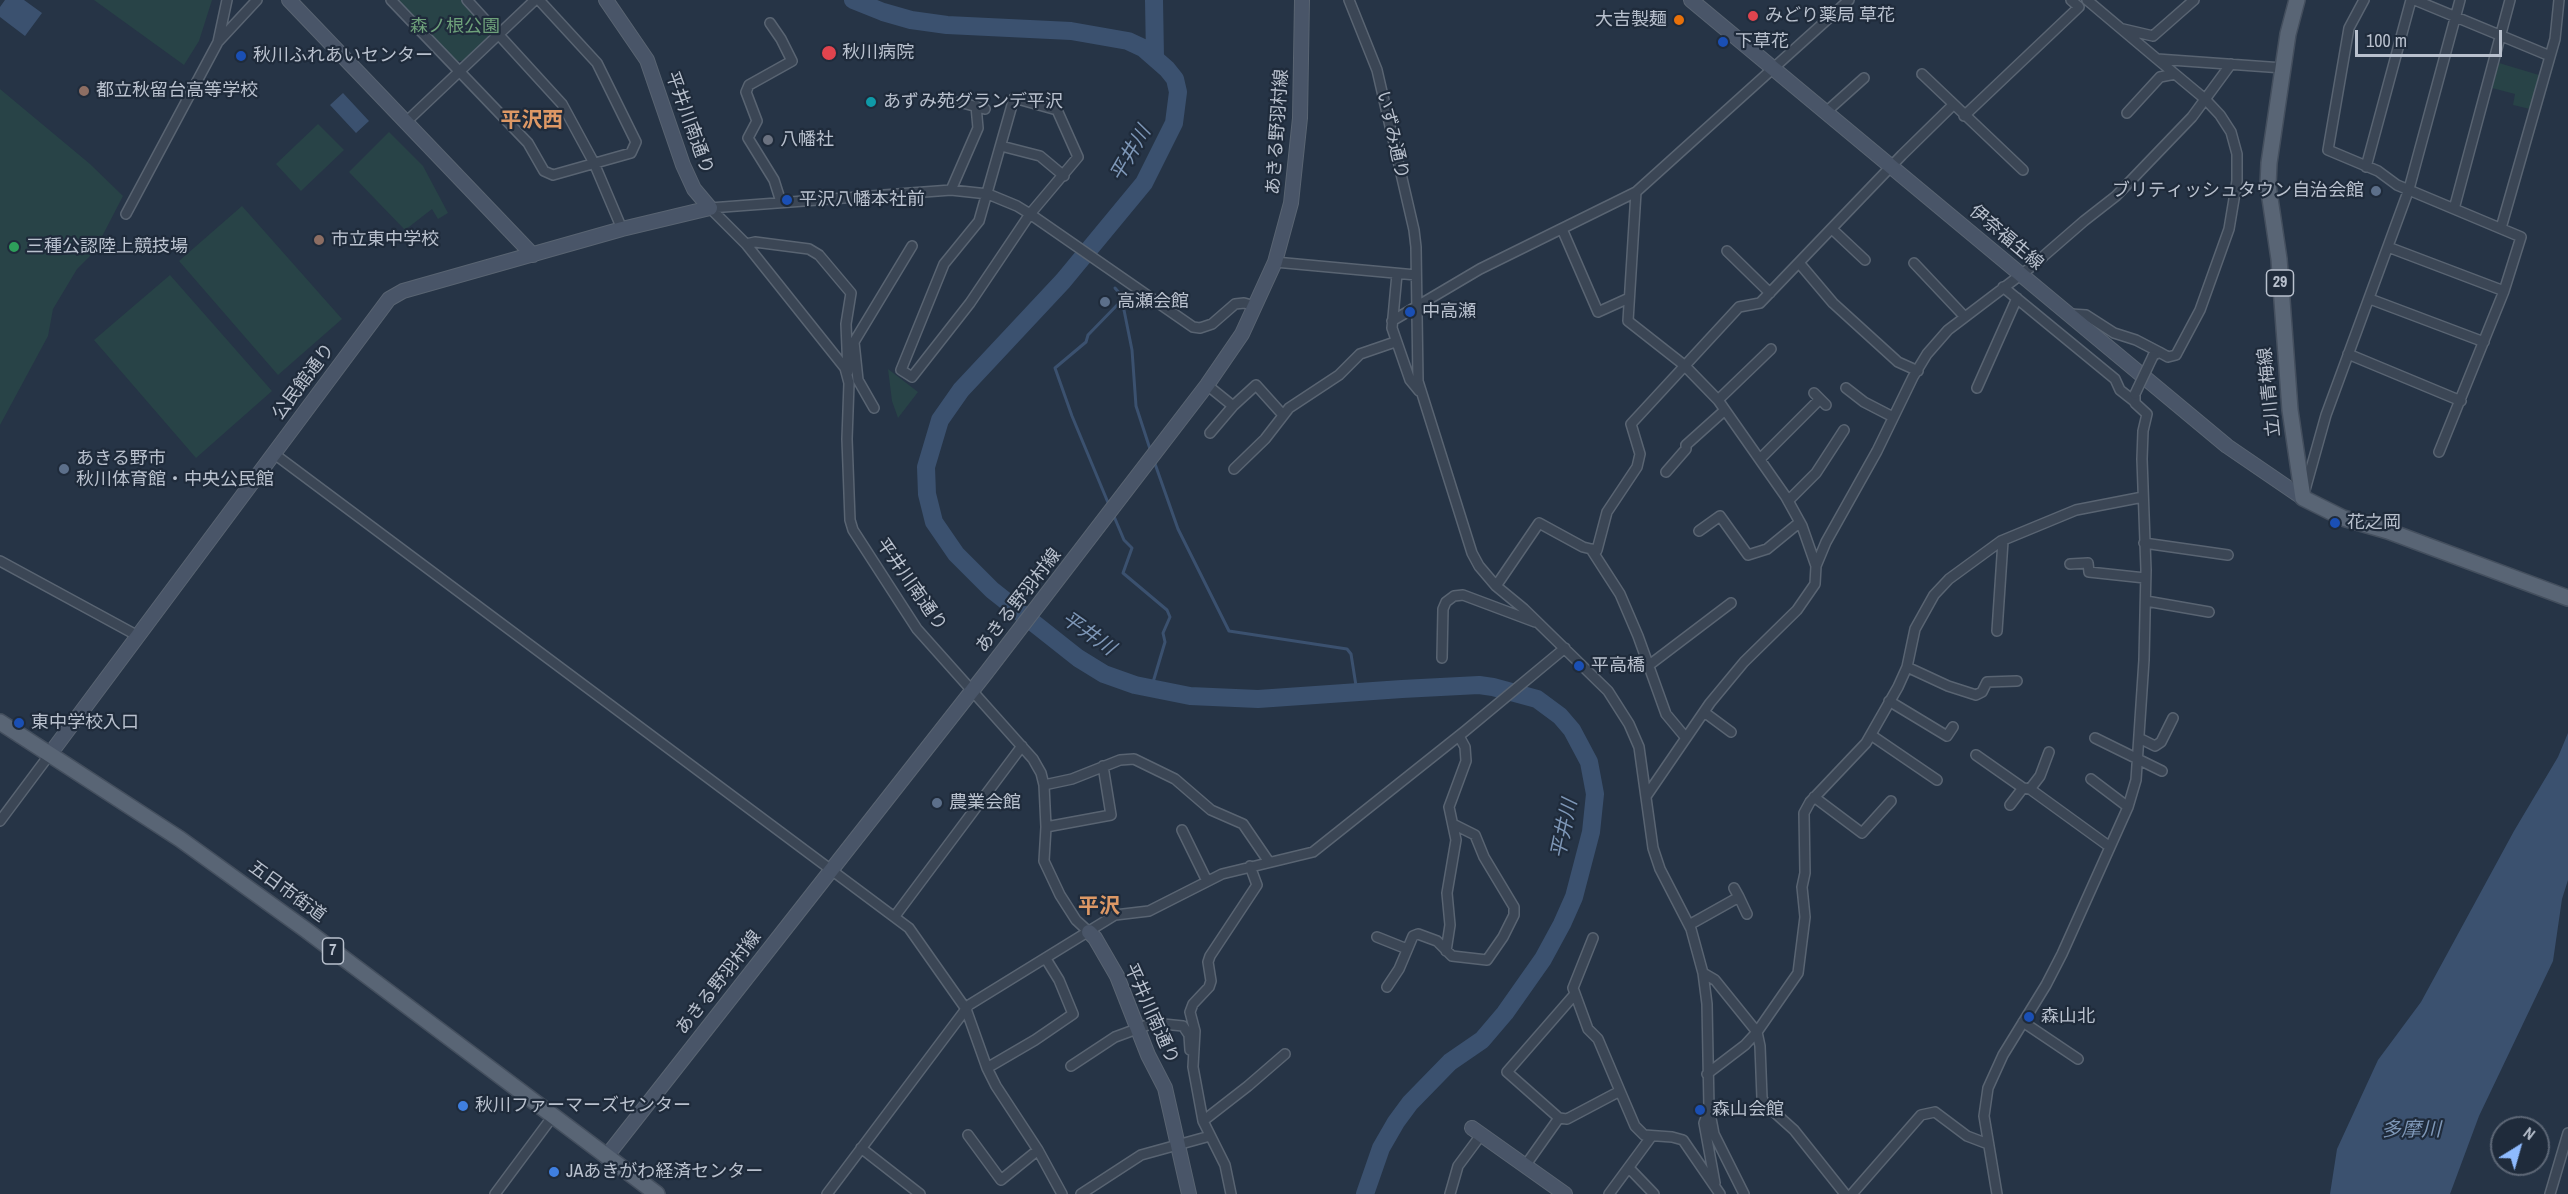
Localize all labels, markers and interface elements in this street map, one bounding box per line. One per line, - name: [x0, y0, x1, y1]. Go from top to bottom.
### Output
- place label: みどり薬局 草花: [1765, 5, 1895, 27]
- place label: 大吉製麺: [1595, 9, 1667, 31]
- marker: みどり薬局 草花: [1746, 9, 1760, 23]
- marker: 大吉製麺: [1672, 13, 1686, 27]
- park label: 森ノ根公園: [410, 16, 500, 38]
- scale bar: [2358, 18, 2505, 56]
- text: 100 m: [2366, 28, 2407, 53]
- place label: 下草花: [1735, 31, 1789, 53]
- marker: 下草花: [1716, 35, 1730, 49]
- place label: 秋川病院: [842, 42, 914, 64]
- marker: 秋川病院: [820, 44, 838, 62]
- place label: 秋川ふれあいセンター: [253, 45, 433, 67]
- marker: 秋川ふれあいセンター: [234, 49, 248, 63]
- street label: あきる野羽村線: [1263, 68, 1293, 196]
- street label: 平井川南通り: [660, 69, 718, 177]
- place label: 都立秋留台高等学校: [96, 80, 258, 102]
- marker: 都立秋留台高等学校: [77, 84, 91, 98]
- street label: いずみ通り: [1371, 89, 1413, 181]
- place label: あずみ苑グランデ平沢: [883, 91, 1063, 113]
- marker: あずみ苑グランデ平沢: [864, 95, 878, 109]
- district label: 平沢西: [501, 108, 563, 134]
- water label: 平井川: [1106, 122, 1156, 186]
- place label: 八幡社: [780, 129, 834, 151]
- marker: 八幡社: [761, 133, 775, 147]
- place label: ブリティッシュタウン自治会館: [2112, 180, 2364, 202]
- marker: ブリティッシュタウン自治会館: [2369, 184, 2383, 198]
- place label: 平沢八幡本社前: [799, 189, 925, 211]
- marker: 平沢八幡本社前: [780, 193, 794, 207]
- street label: 伊奈福生線: [1965, 201, 2047, 275]
- place label: 市立東中学校: [331, 229, 439, 251]
- marker: 市立東中学校: [312, 233, 326, 247]
- place label: 三種公認陸上競技場: [26, 236, 188, 258]
- marker: 三種公認陸上競技場: [7, 240, 21, 254]
- road number: 29: [2266, 270, 2294, 296]
- place label: 高瀬会館: [1117, 291, 1189, 313]
- marker: 高瀬会館: [1098, 295, 1112, 309]
- place label: 中高瀬: [1422, 301, 1476, 323]
- marker: 中高瀬: [1403, 305, 1417, 319]
- street label: 公民館通り: [268, 340, 340, 424]
- street label: 立川青梅線: [2255, 346, 2285, 438]
- place label: あきる野市 秋川体育館・中央公民館: [76, 448, 274, 490]
- marker: あきる野市 秋川体育館・中央公民館: [57, 462, 71, 476]
- place label: 花之岡: [2347, 512, 2401, 534]
- marker: 花之岡: [2328, 516, 2342, 530]
- street label: 平井川南通り: [871, 535, 951, 635]
- street label: あきる野羽村線: [972, 545, 1066, 657]
- water label: 平井川: [1057, 607, 1119, 661]
- place label: 平高橋: [1591, 655, 1645, 677]
- marker: 平高橋: [1572, 659, 1586, 673]
- place label: 東中学校入口: [31, 712, 139, 734]
- marker: 東中学校入口: [12, 716, 26, 730]
- place label: 農業会館: [949, 792, 1021, 814]
- marker: 農業会館: [930, 796, 944, 810]
- water label: 平井川: [1547, 797, 1583, 861]
- street label: 五日市街道: [244, 857, 330, 927]
- district label: 平沢: [1078, 894, 1120, 920]
- street label: あきる野羽村線: [672, 927, 766, 1039]
- road number: 7: [322, 938, 344, 964]
- street label: 平井川南通り: [1119, 960, 1183, 1068]
- place label: 森山北: [2041, 1006, 2095, 1028]
- marker: 森山北: [2022, 1010, 2036, 1024]
- place label: 秋川ファーマーズセンター: [475, 1095, 691, 1117]
- marker: 秋川ファーマーズセンター: [456, 1099, 470, 1113]
- place label: 森山会館: [1712, 1099, 1784, 1121]
- marker: 森山会館: [1693, 1103, 1707, 1117]
- north arrow: [2490, 1116, 2550, 1176]
- water label: 多摩川: [2381, 1119, 2441, 1143]
- text: N: [2519, 1122, 2540, 1145]
- place label: JAあきがわ経済センター: [566, 1161, 763, 1183]
- marker: JAあきがわ経済センター: [547, 1165, 561, 1179]

